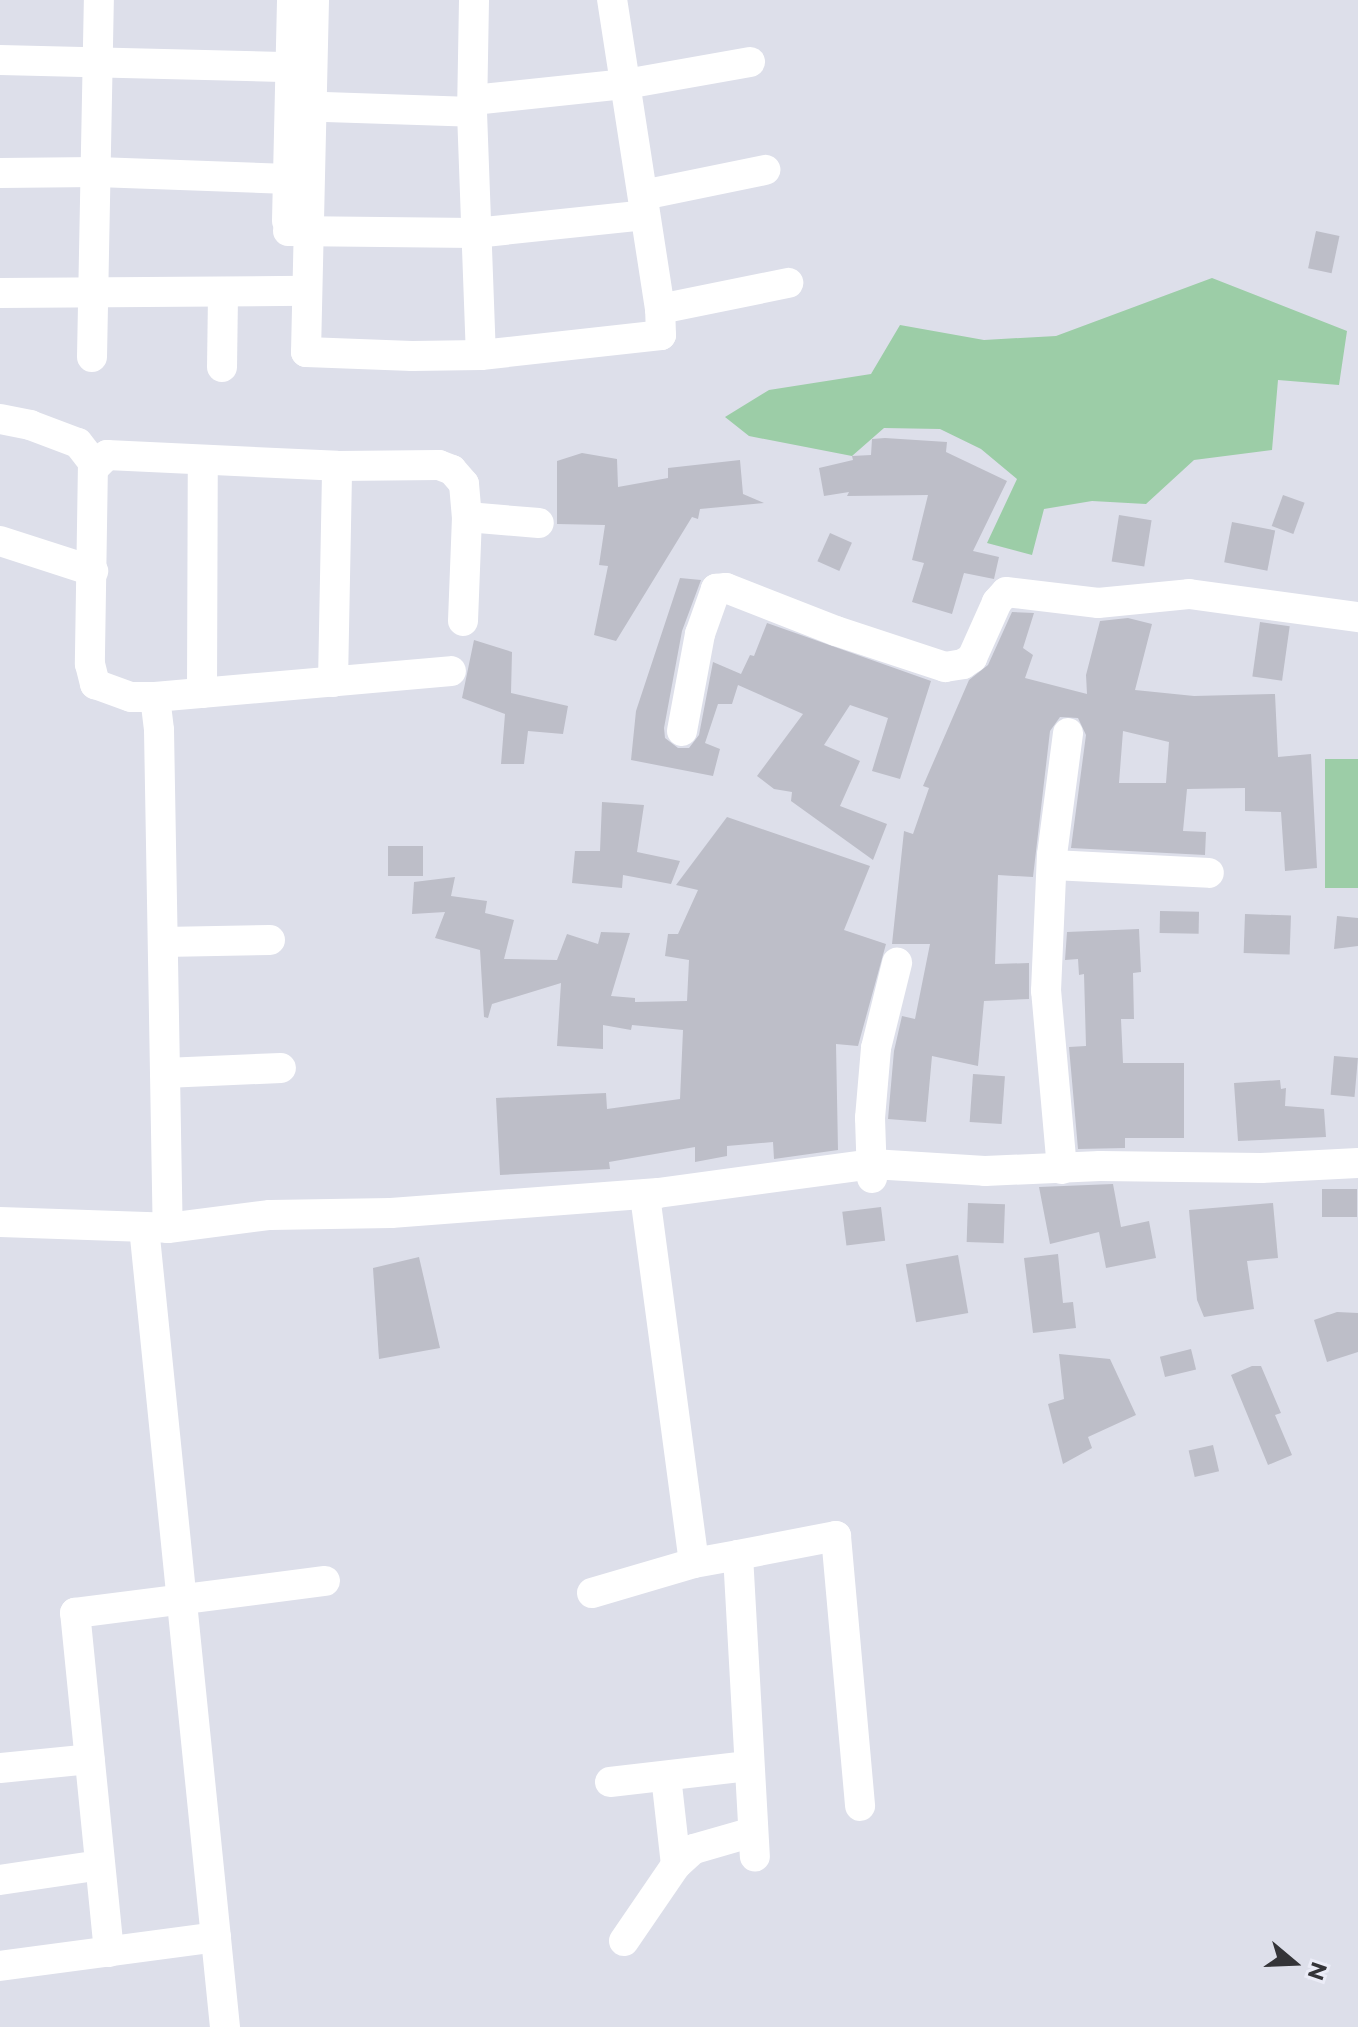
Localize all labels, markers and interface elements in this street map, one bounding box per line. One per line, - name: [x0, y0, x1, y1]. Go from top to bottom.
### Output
- north arrow: [1254, 1923, 1334, 2003]
- text: N: [1302, 1958, 1333, 1984]

